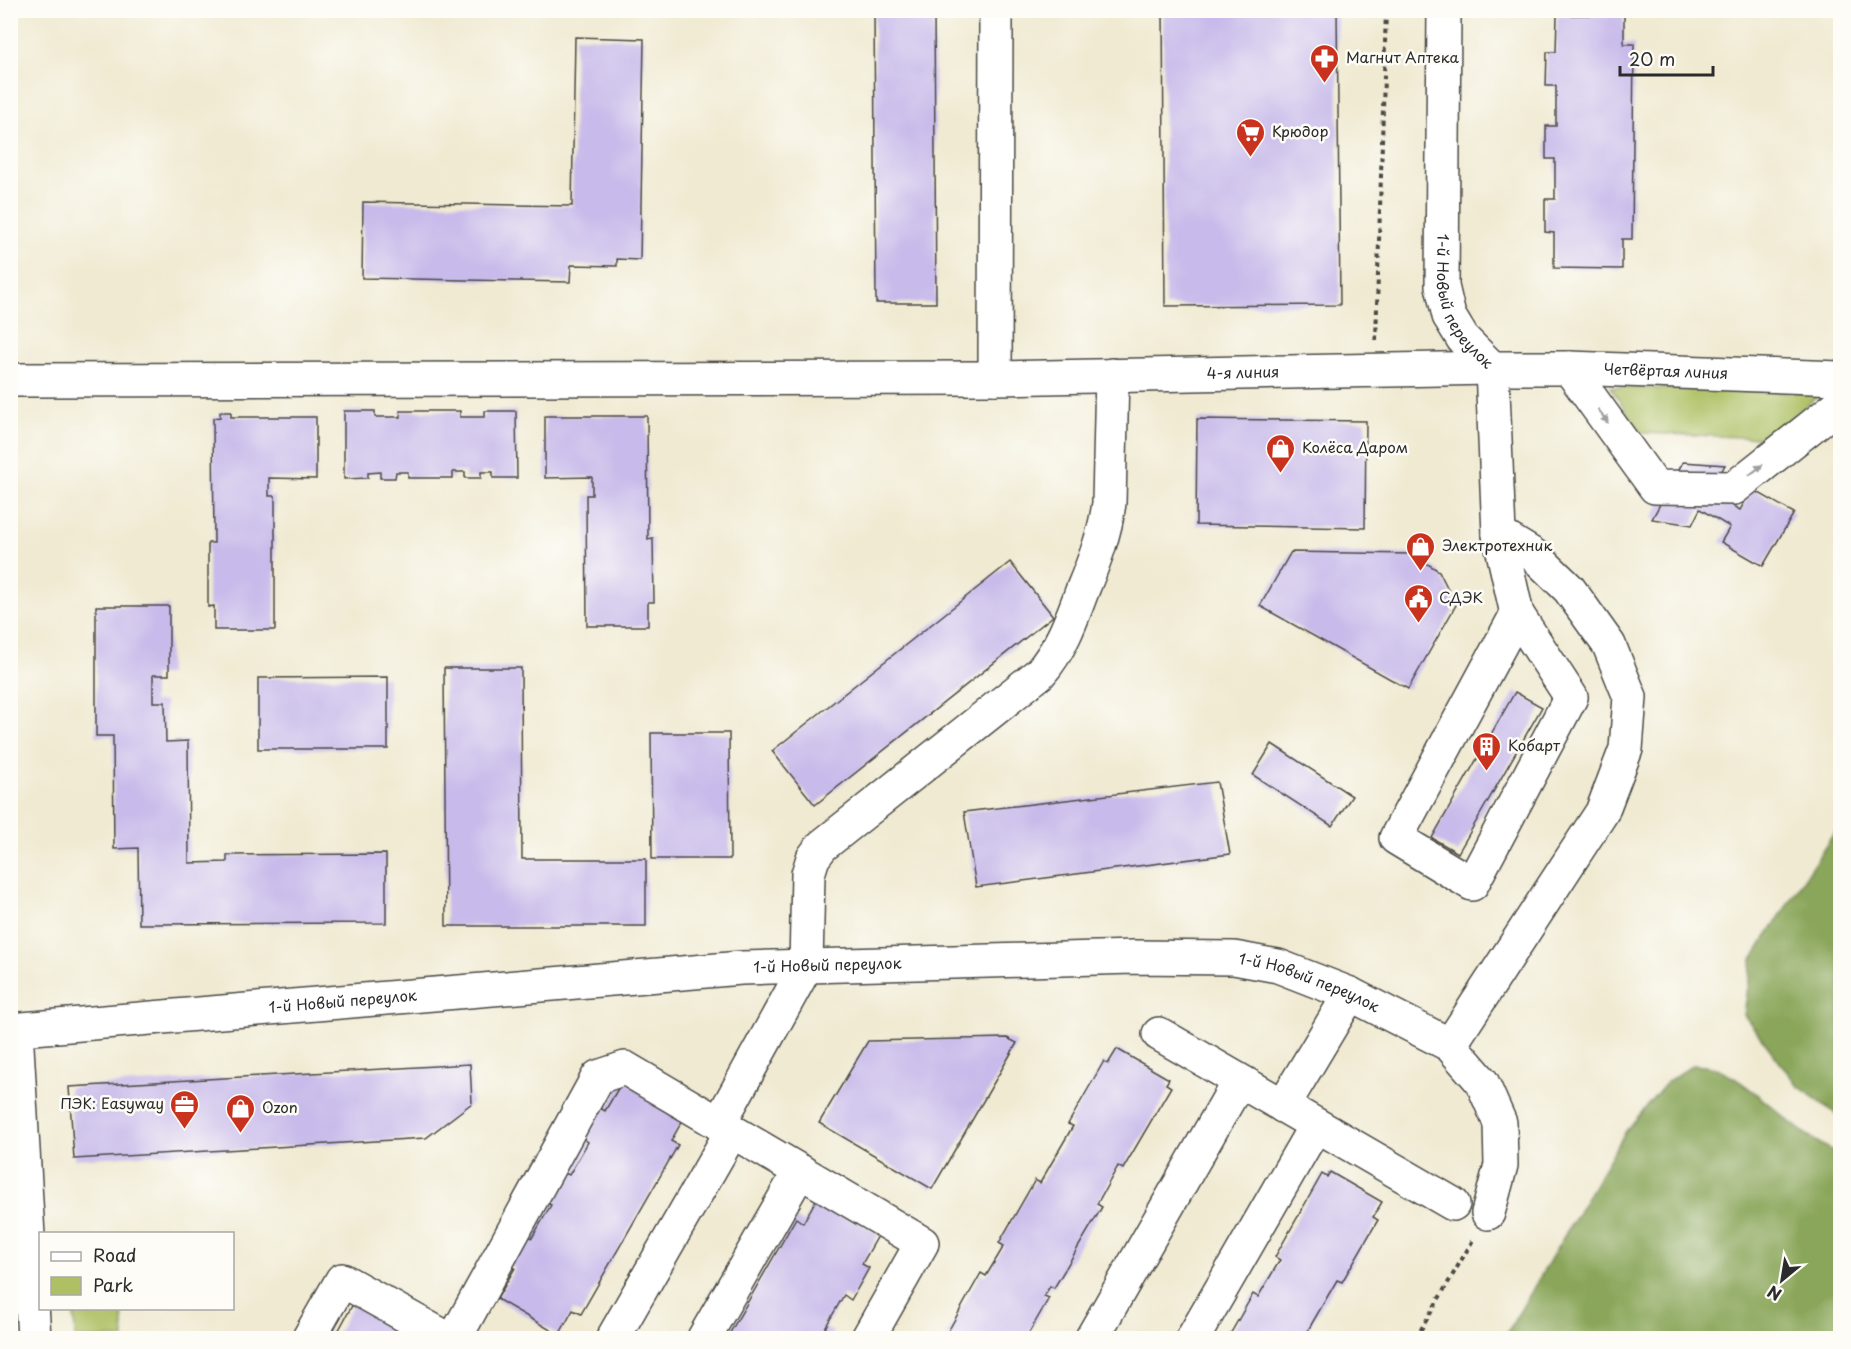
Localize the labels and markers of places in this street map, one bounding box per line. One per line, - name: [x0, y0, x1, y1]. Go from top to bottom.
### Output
- pharmacy icon: Магнит Аптека: [1309, 42, 1341, 84]
- place label: Магнит Аптека: [1346, 45, 1460, 68]
- supermarket icon: Крюдор: [1235, 116, 1267, 158]
- place label: Крюдор: [1272, 119, 1328, 142]
- shop icon: Колёса Даром: [1265, 432, 1297, 474]
- place label: Колёса Даром: [1302, 435, 1408, 458]
- shop icon: Электротехник: [1405, 530, 1437, 572]
- place label: Электротехник: [1442, 533, 1552, 556]
- public building icon: СДЭК: [1402, 582, 1434, 624]
- place label: СДЭК: [1439, 585, 1483, 608]
- building icon: Кобарт: [1471, 730, 1503, 772]
- place label: Кобарт: [1508, 733, 1561, 756]
- office icon: ПЭК: Easyway: [169, 1088, 201, 1130]
- place label: ПЭК: Easyway: [60, 1091, 164, 1114]
- shop icon: Ozon: [225, 1092, 257, 1134]
- place label: Ozon: [262, 1095, 298, 1118]

